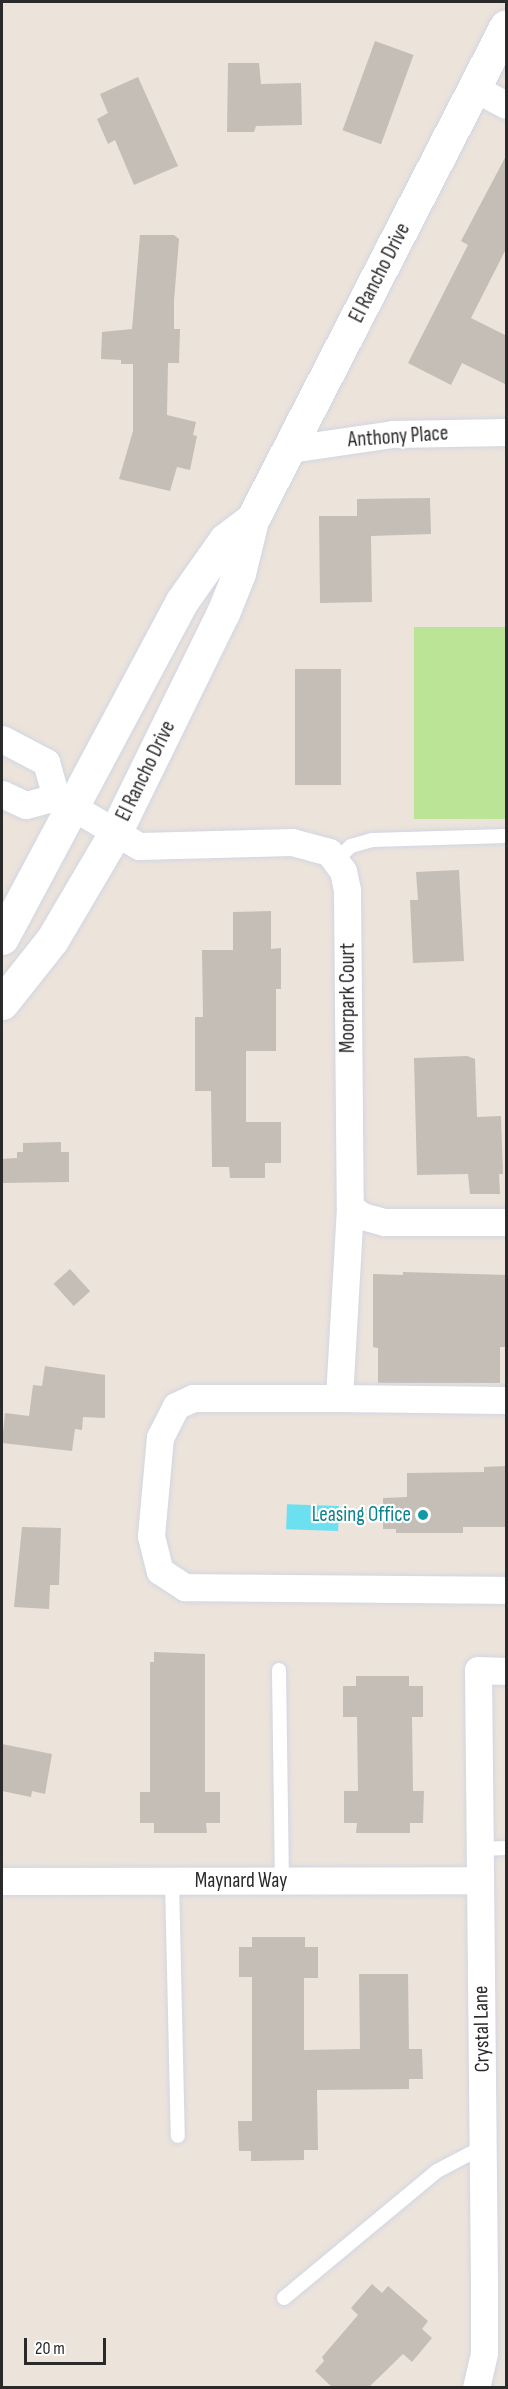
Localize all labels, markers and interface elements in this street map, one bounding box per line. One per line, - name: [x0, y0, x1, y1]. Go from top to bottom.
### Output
- street label: El Rancho Drive: [344, 219, 416, 327]
- street label: Anthony Place: [347, 421, 449, 453]
- street label: El Rancho Drive: [111, 717, 181, 825]
- street label: Moorpark Court: [335, 943, 361, 1053]
- place label: Leasing Office: [312, 1502, 411, 1528]
- marker: Leasing Office: [416, 1508, 430, 1522]
- street label: Maynard Way: [195, 1868, 287, 1894]
- street label: Crystal Lane: [469, 1985, 495, 2073]
- scale bar: [27, 2326, 110, 2364]
- text: 20 m: [35, 2338, 65, 2359]

